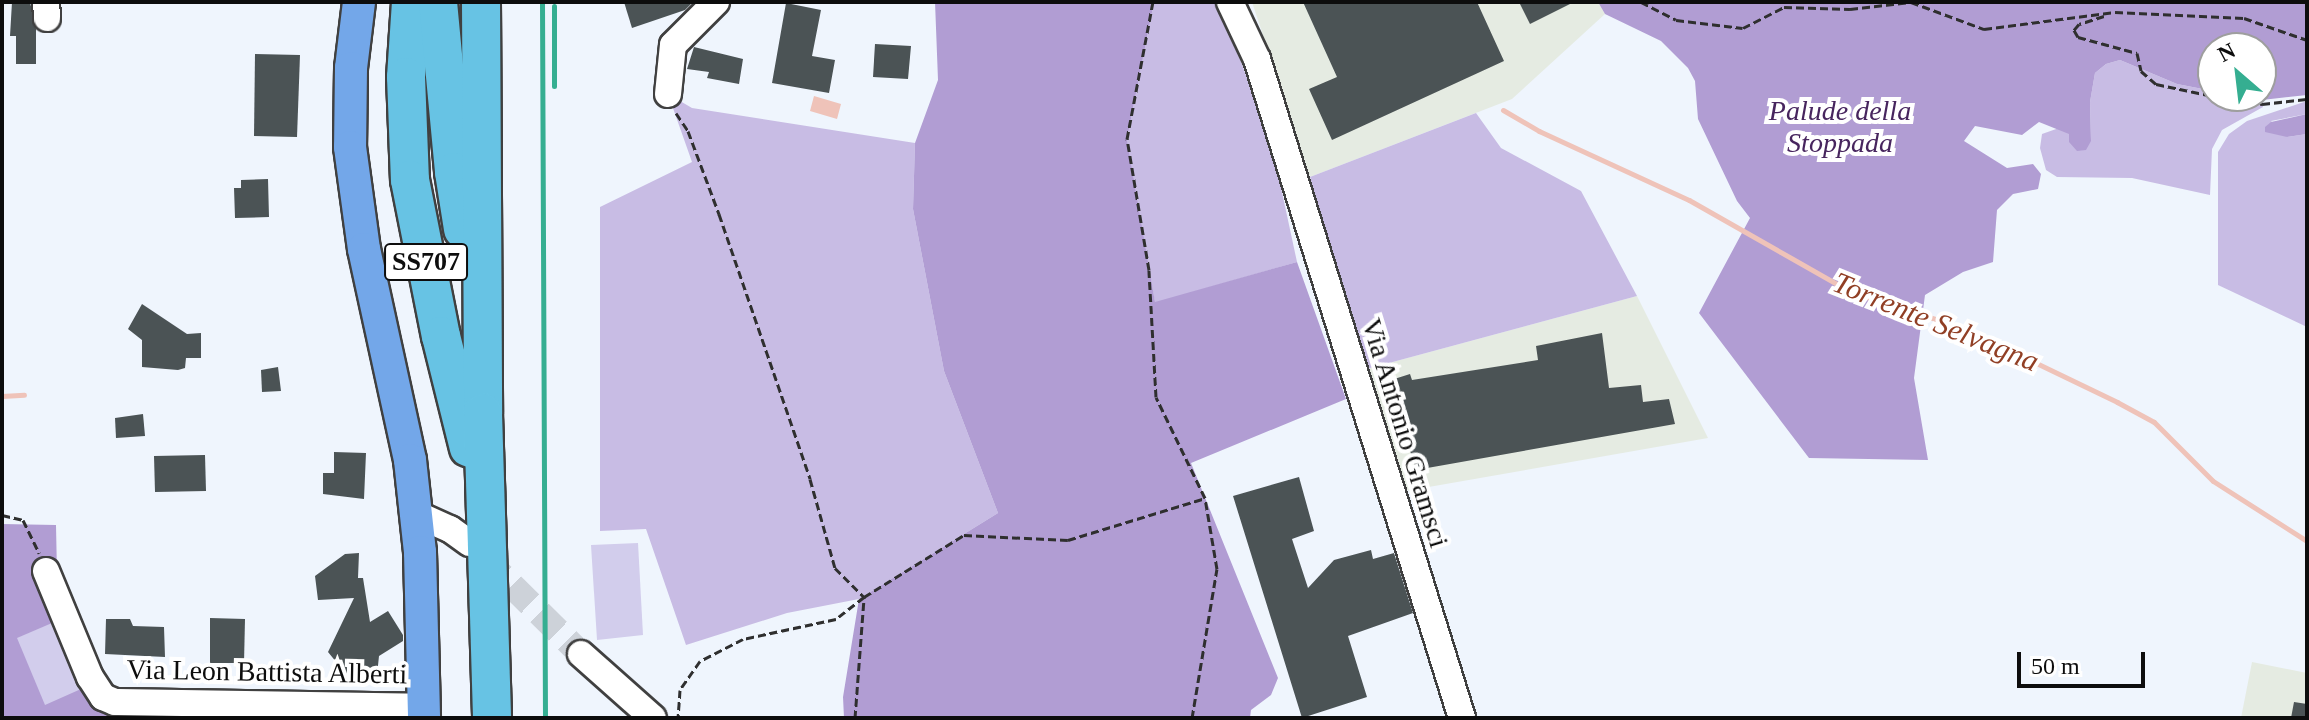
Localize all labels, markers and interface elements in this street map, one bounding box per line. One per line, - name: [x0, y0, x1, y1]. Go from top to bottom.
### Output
- north arrow: [2197, 32, 2277, 112]
- text: N: [2214, 37, 2239, 67]
- park label: Palude della Stoppada: [1769, 94, 1911, 160]
- road number: SS707: [384, 240, 468, 284]
- water label: Torrente Selvagna: [1828, 264, 2044, 380]
- street label: Via Antonio Gramsci: [1354, 314, 1456, 552]
- scale bar: [2021, 636, 2149, 686]
- street label: Via Leon Battista Alberti: [126, 653, 408, 691]
- text: 50 m: [2031, 653, 2080, 679]

